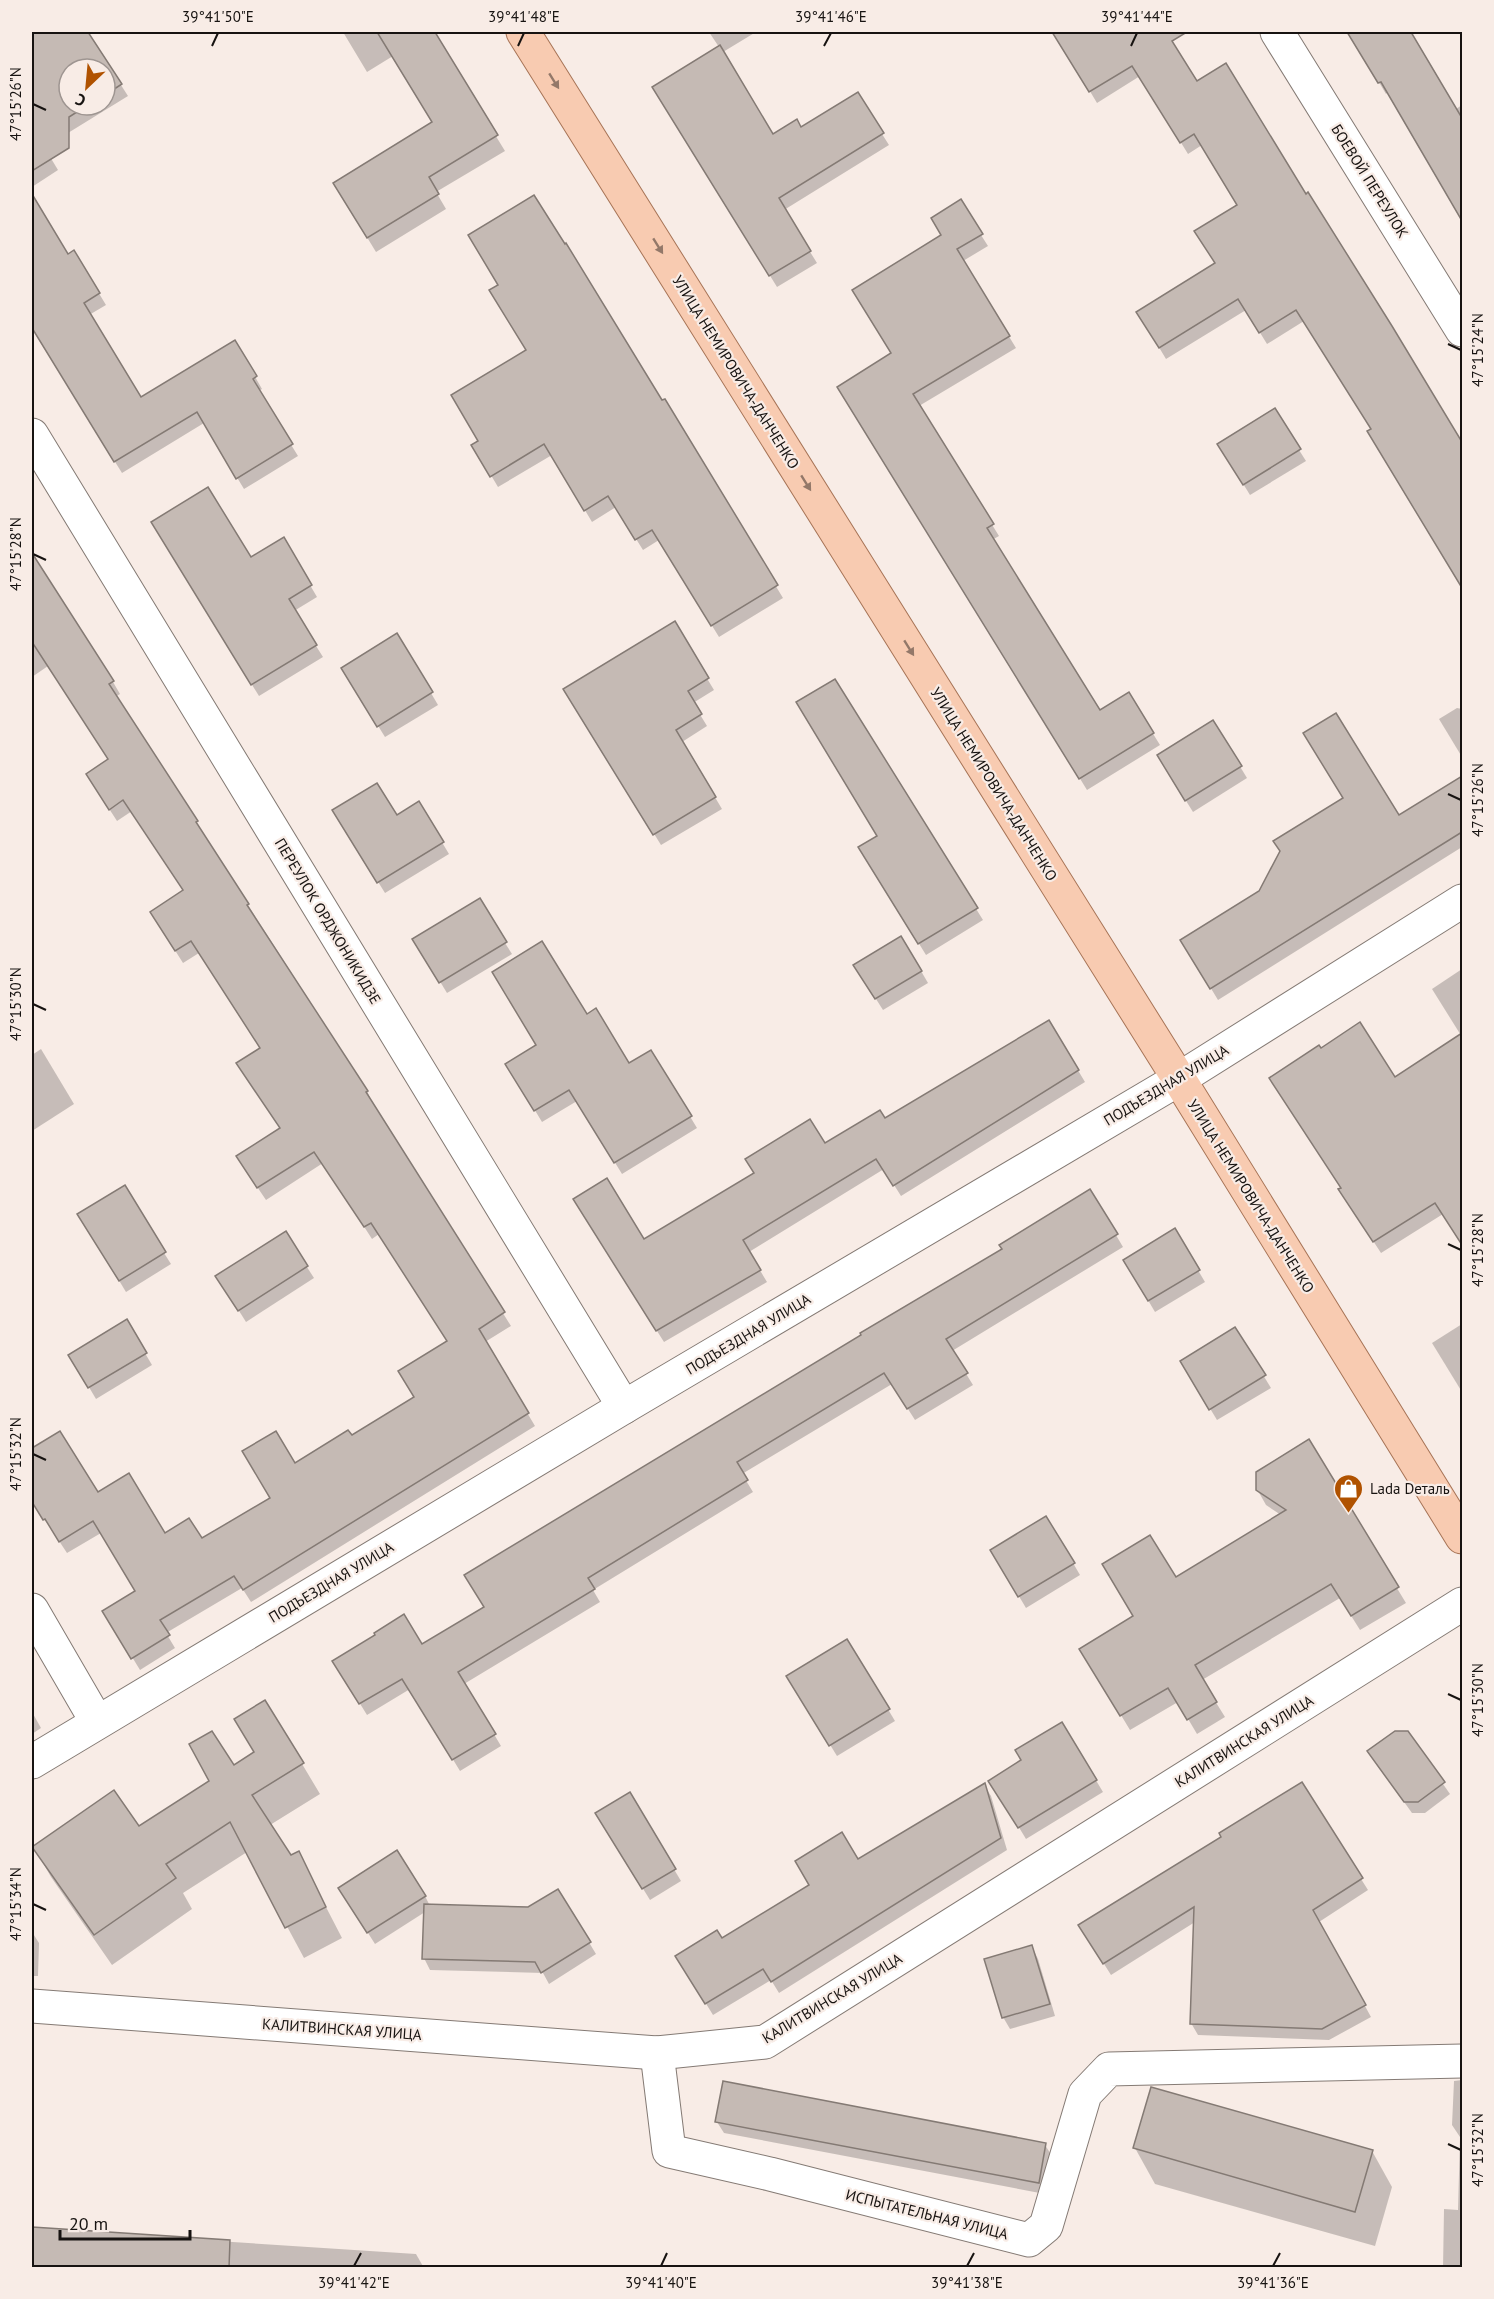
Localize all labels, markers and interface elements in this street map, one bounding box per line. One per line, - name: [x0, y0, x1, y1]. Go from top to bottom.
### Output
- text: 39°41'50"E: [182, 7, 254, 26]
- text: 39°41'48"E: [488, 7, 560, 26]
- text: 39°41'46"E: [795, 7, 867, 26]
- text: 39°41'44"E: [1101, 7, 1173, 26]
- north arrow: [57, 57, 117, 117]
- text: 47°15'26"N: [6, 67, 25, 141]
- one-way arrow: [549, 73, 560, 89]
- text: С: [72, 90, 89, 111]
- street label: БОЕВОЙ ПЕРЕУЛОК: [1327, 121, 1413, 241]
- one-way arrow: [652, 238, 663, 254]
- street label: УЛИЦА НЕМИРОВИЧА-ДАНЧЕНКО: [668, 272, 804, 472]
- text: 47°15'24"N: [1468, 313, 1487, 387]
- one-way arrow: [800, 475, 811, 491]
- text: 47°15'28"N: [6, 517, 25, 591]
- one-way arrow: [904, 640, 915, 656]
- street label: УЛИЦА НЕМИРОВИЧА-ДАНЧЕНКО: [926, 684, 1062, 884]
- text: 47°15'26"N: [1468, 763, 1487, 837]
- street label: ПЕРЕУЛОК ОРДЖОНИКИДЗЕ: [271, 834, 385, 1008]
- text: 47°15'30"N: [6, 967, 25, 1041]
- street label: ПОДЪЕЗДНАЯ УЛИЦА: [1100, 1040, 1232, 1130]
- street label: УЛИЦА НЕМИРОВИЧА-ДАНЧЕНКО: [1183, 1096, 1319, 1296]
- text: 47°15'28"N: [1468, 1213, 1487, 1287]
- street label: ПОДЪЕЗДНАЯ УЛИЦА: [682, 1289, 814, 1379]
- text: 47°15'32"N: [6, 1417, 25, 1491]
- shop icon: Lada Dеталь: [1333, 1472, 1365, 1514]
- place label: Lada Dеталь: [1370, 1479, 1450, 1498]
- street label: ПОДЪЕЗДНАЯ УЛИЦА: [265, 1537, 397, 1627]
- text: 47°15'30"N: [1468, 1663, 1487, 1737]
- street label: КАЛИТВИНСКАЯ УЛИЦА: [1171, 1690, 1317, 1791]
- text: 47°15'34"N: [6, 1867, 25, 1941]
- street label: КАЛИТВИНСКАЯ УЛИЦА: [759, 1949, 906, 2047]
- street label: КАЛИТВИНСКАЯ УЛИЦА: [262, 2014, 423, 2044]
- text: 47°15'32"N: [1468, 2113, 1487, 2187]
- street label: ИСПЫТАТЕЛЬНАЯ УЛИЦА: [844, 2185, 1010, 2243]
- scale bar: [60, 2203, 190, 2241]
- text: 20 m: [69, 2212, 108, 2235]
- text: 39°41'42"E: [318, 2273, 390, 2292]
- text: 39°41'40"E: [625, 2273, 697, 2292]
- text: 39°41'38"E: [931, 2273, 1003, 2292]
- text: 39°41'36"E: [1237, 2273, 1309, 2292]

